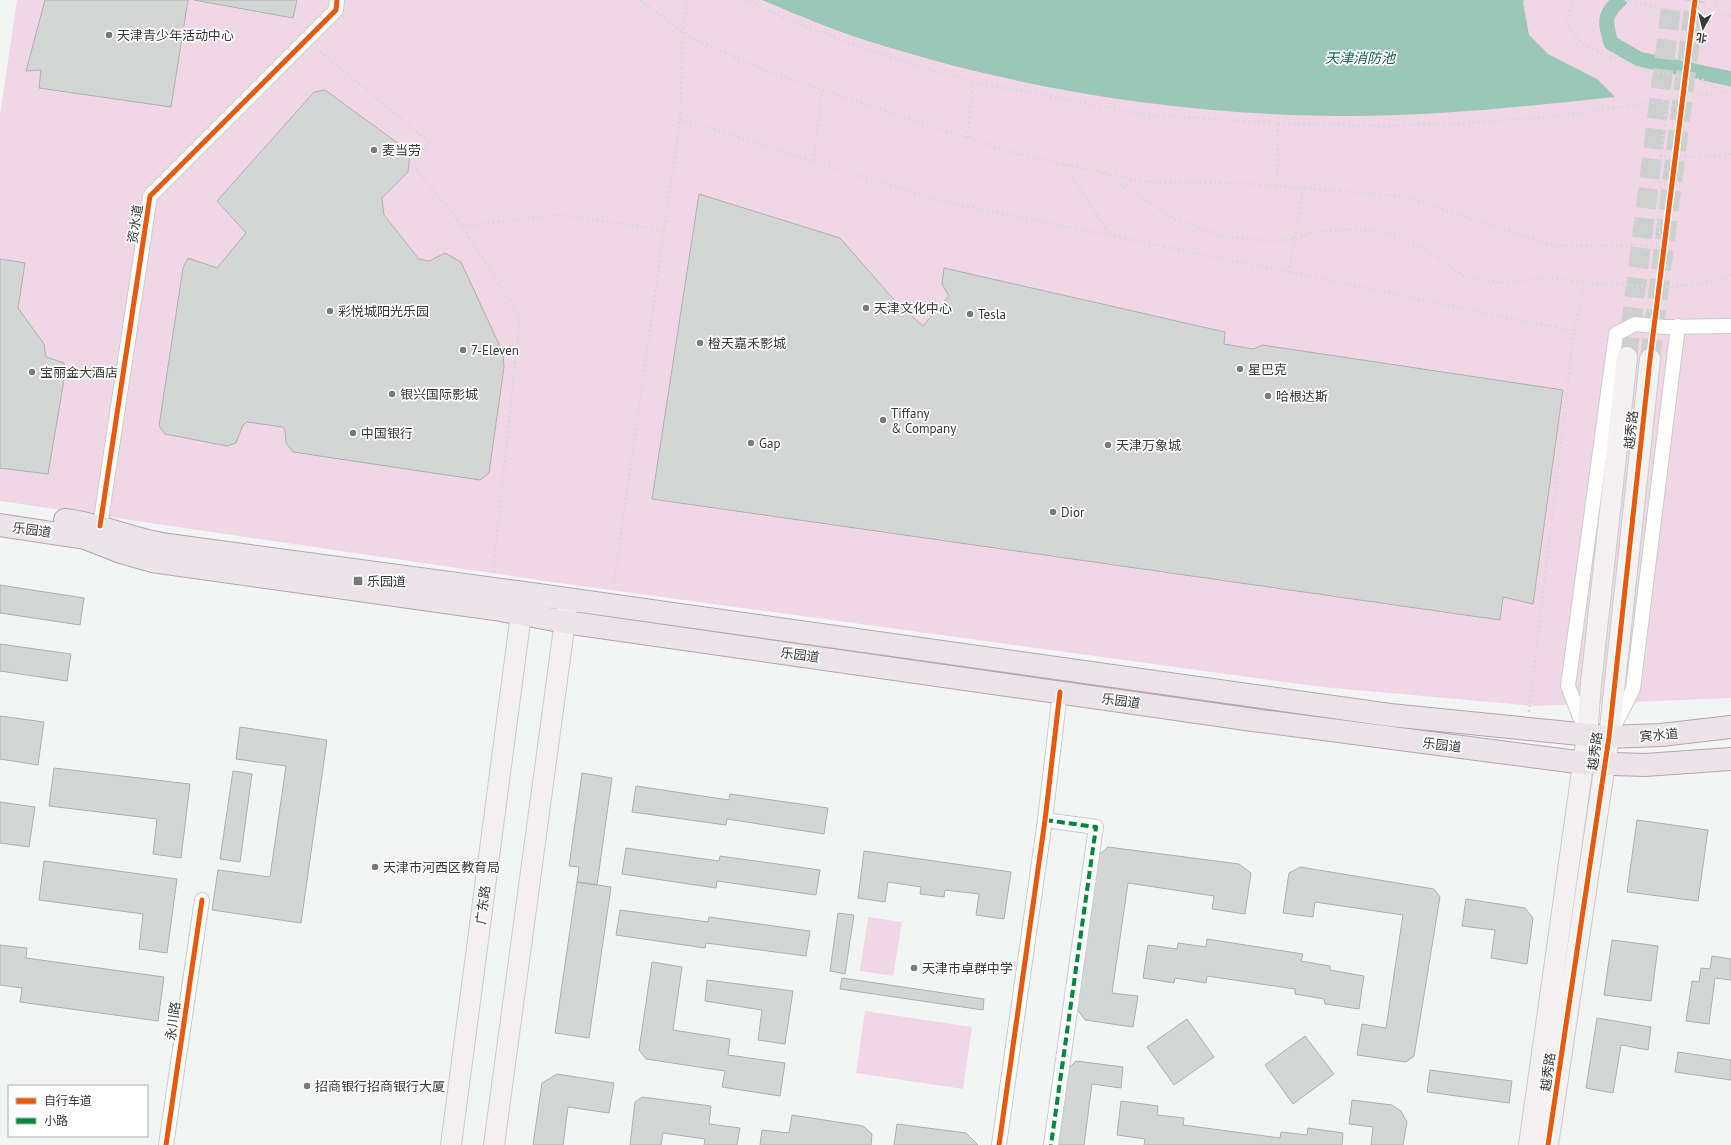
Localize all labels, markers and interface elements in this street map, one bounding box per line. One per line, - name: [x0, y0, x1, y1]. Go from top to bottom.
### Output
- north arrow: [1683, 8, 1723, 48]
- place label: 天津青少年活动中心: [117, 27, 234, 44]
- marker: 天津青少年活动中心: [104, 30, 114, 40]
- text: 北: [1695, 30, 1708, 46]
- water label: 天津消防池: [1325, 49, 1397, 67]
- place label: 麦当劳: [382, 142, 421, 159]
- marker: 麦当劳: [369, 145, 379, 155]
- street label: 资水道: [124, 203, 146, 245]
- place label: 天津文化中心: [874, 300, 952, 317]
- place label: 彩悦城阳光乐园: [338, 303, 429, 320]
- marker: 天津文化中心: [861, 303, 871, 313]
- marker: 彩悦城阳光乐园: [325, 306, 335, 316]
- place label: Tesla: [978, 306, 1006, 323]
- marker: Tesla: [965, 309, 975, 319]
- place label: 橙天嘉禾影城: [708, 335, 786, 352]
- marker: 橙天嘉禾影城: [695, 338, 705, 348]
- place label: 7-Eleven: [471, 342, 519, 359]
- marker: 7-Eleven: [458, 345, 468, 355]
- place label: 星巴克: [1248, 361, 1287, 378]
- place label: 宝丽金大酒店: [40, 364, 118, 381]
- marker: 星巴克: [1235, 364, 1245, 374]
- marker: 宝丽金大酒店: [27, 367, 37, 377]
- place label: 银兴国际影城: [400, 386, 478, 403]
- place label: 哈根达斯: [1276, 388, 1328, 405]
- marker: 银兴国际影城: [387, 389, 397, 399]
- marker: 哈根达斯: [1263, 391, 1273, 401]
- place label: Tiffany & Company: [891, 405, 956, 437]
- street label: 越秀路: [1621, 410, 1641, 450]
- marker: Tiffany & Company: [878, 415, 888, 425]
- place label: 中国银行: [361, 425, 413, 442]
- marker: 中国银行: [348, 428, 358, 438]
- place label: Gap: [759, 435, 780, 452]
- place label: 天津万象城: [1116, 437, 1181, 454]
- marker: Gap: [746, 438, 756, 448]
- marker: 天津万象城: [1103, 440, 1113, 450]
- place label: Dior: [1061, 504, 1085, 521]
- marker: Dior: [1048, 507, 1058, 517]
- street label: 乐园道: [11, 519, 53, 541]
- place label: 乐园道: [367, 573, 406, 590]
- marker: 乐园道: [352, 575, 364, 587]
- street label: 乐园道: [779, 644, 821, 666]
- street label: 乐园道: [1100, 690, 1142, 712]
- street label: 宾水道: [1639, 725, 1679, 745]
- street label: 越秀路: [1584, 730, 1606, 772]
- street label: 乐园道: [1422, 734, 1462, 756]
- place label: 天津市河西区教育局: [383, 859, 500, 876]
- marker: 天津市河西区教育局: [370, 862, 380, 872]
- street label: 广东路: [472, 885, 494, 925]
- place label: 天津市卓群中学: [922, 960, 1013, 977]
- marker: 天津市卓群中学: [909, 963, 919, 973]
- street label: 永川路: [162, 1000, 184, 1042]
- street label: 越秀路: [1537, 1051, 1559, 1093]
- place label: 招商银行招商银行大厦: [315, 1078, 445, 1095]
- marker: 招商银行招商银行大厦: [302, 1081, 312, 1091]
- legend: [8, 1085, 148, 1137]
- text: 自行车道: [44, 1093, 92, 1108]
- text: 小路: [44, 1113, 68, 1128]

